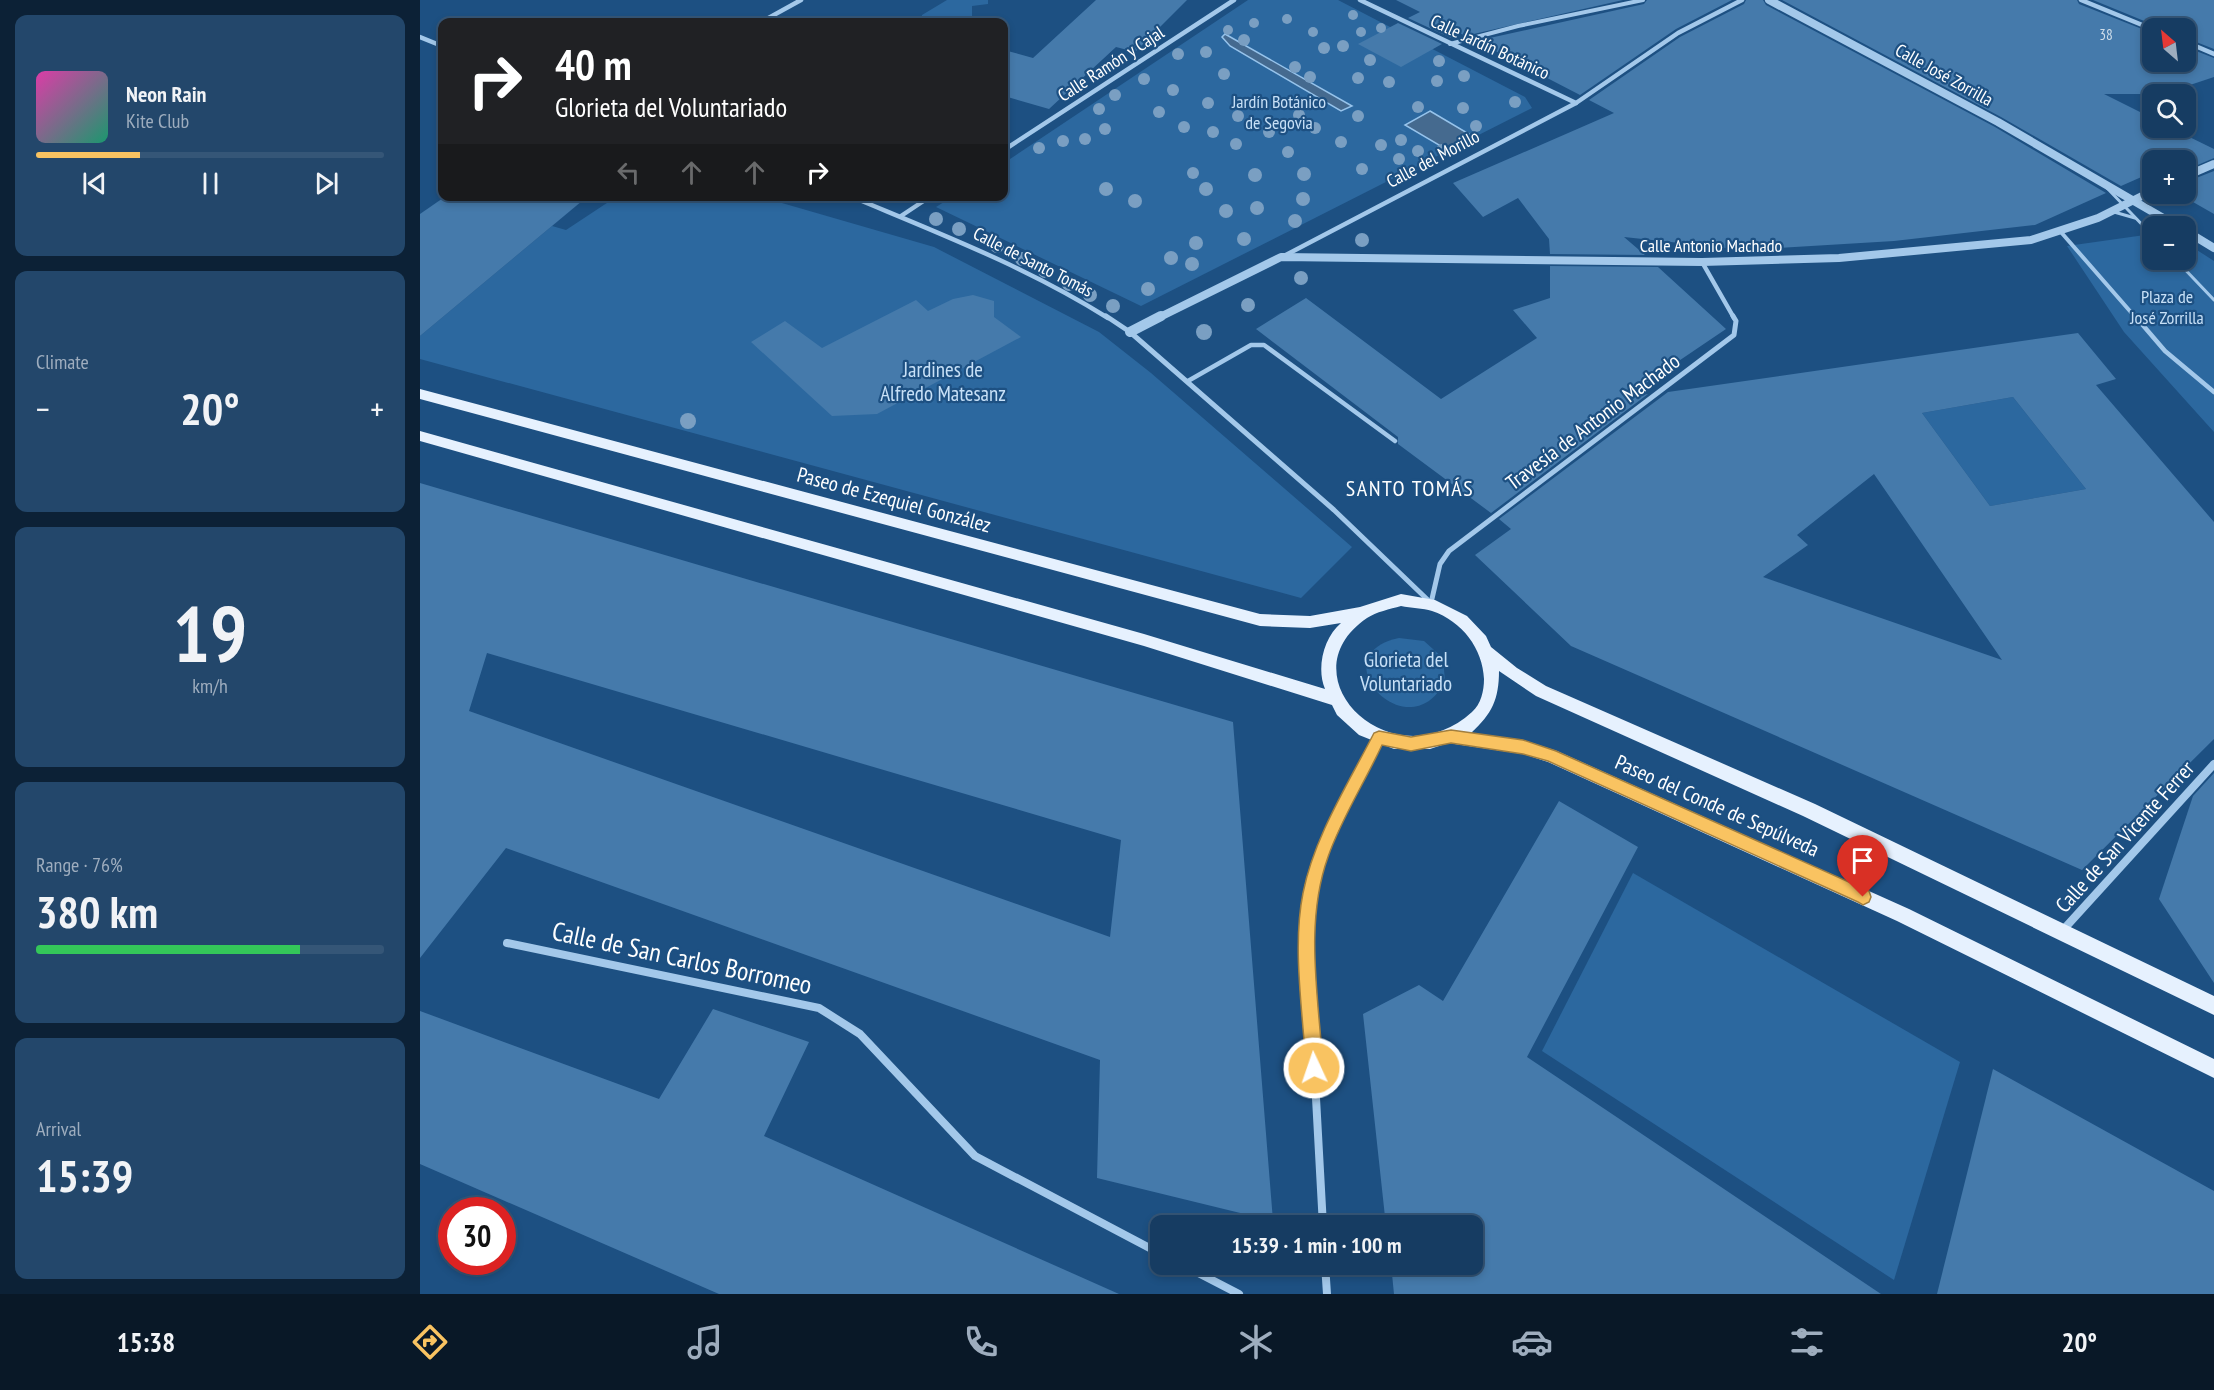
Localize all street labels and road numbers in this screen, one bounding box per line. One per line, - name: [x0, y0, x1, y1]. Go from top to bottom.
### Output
- street label: Calle Jardín Botánico: [1427, 9, 1554, 84]
- street label: Calle Ramón y Cajal: [1053, 20, 1169, 107]
- street label: Calle José Zorrilla: [1891, 38, 1997, 111]
- street label: Calle del Morillo: [1382, 124, 1484, 193]
- street label: Calle de Santo Tomás: [969, 221, 1097, 302]
- street label: Calle Antonio Machado: [1640, 234, 1782, 257]
- street label: Travesía de Antonio Machado: [1500, 347, 1685, 496]
- street label: Paseo de Ezequiel González: [794, 461, 994, 538]
- street label: Paseo del Conde de Sepúlveda: [1611, 748, 1823, 863]
- street label: Calle de San Vicente Ferrer: [2049, 755, 2200, 918]
- street label: Calle de San Carlos Borromeo: [549, 914, 815, 1001]

